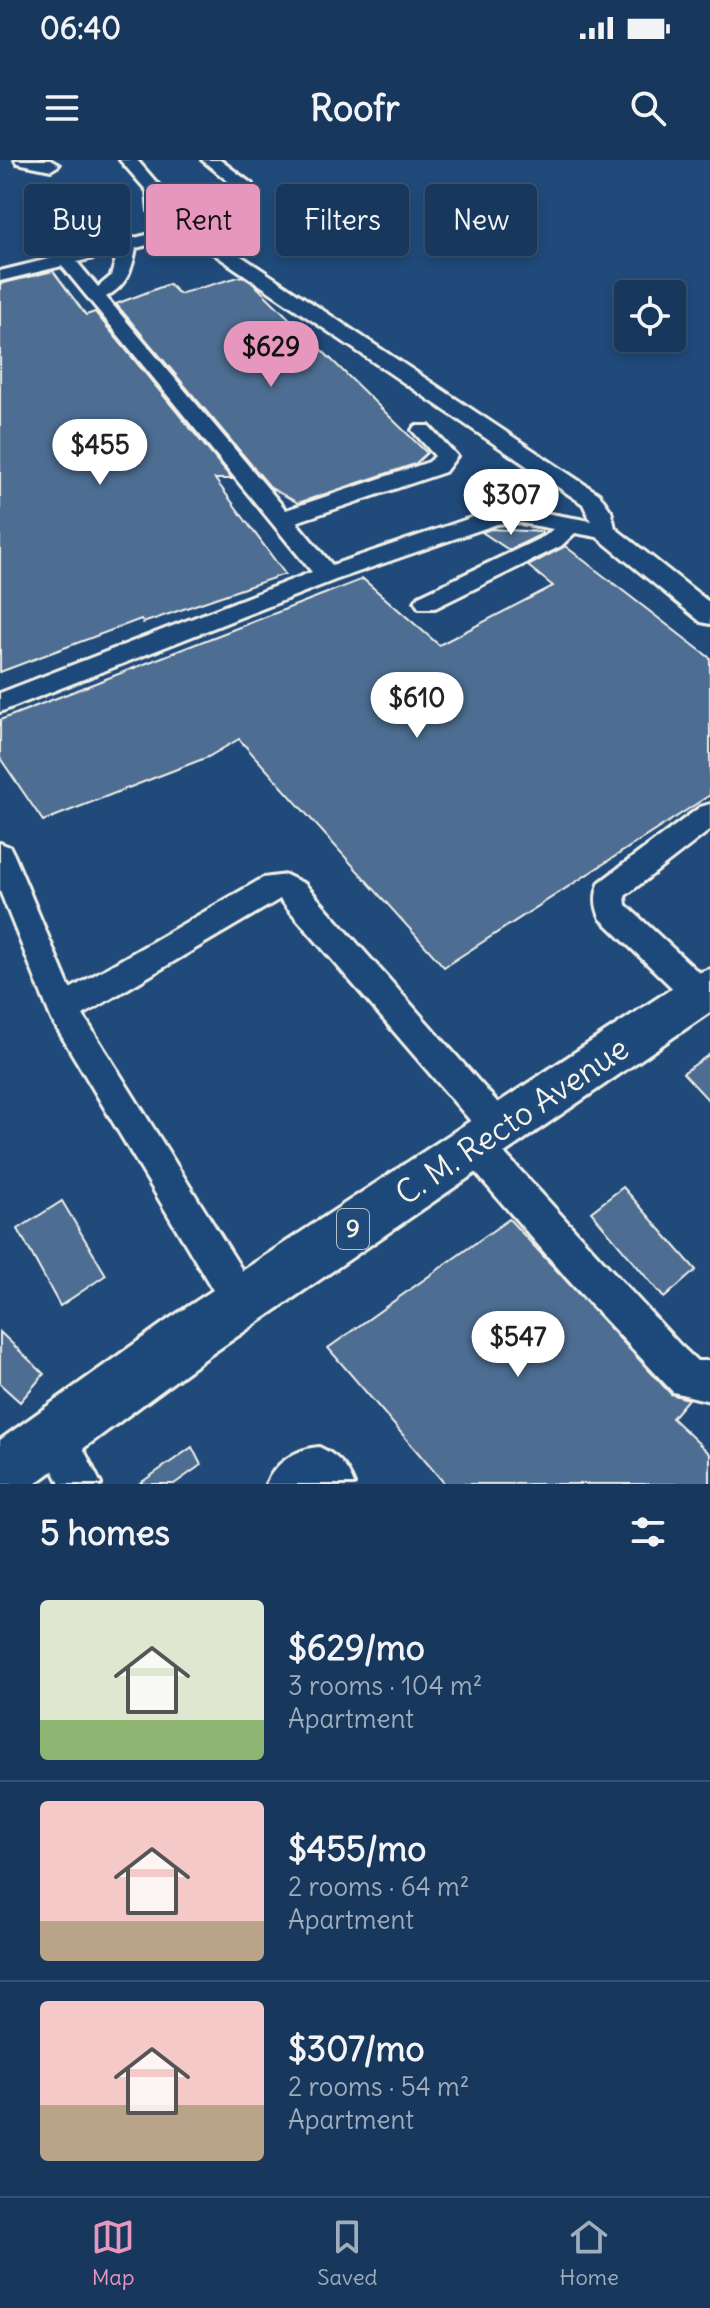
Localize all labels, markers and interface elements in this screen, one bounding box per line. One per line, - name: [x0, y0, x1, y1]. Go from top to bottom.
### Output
- text: 06:40: [40, 9, 121, 47]
- icon: menu: [40, 86, 84, 130]
- text: Roofr: [310, 86, 400, 131]
- icon: search: [626, 86, 670, 130]
- chip: Buy: [24, 184, 130, 256]
- chip: Rent: [146, 184, 260, 256]
- chip: Filters: [276, 184, 409, 256]
- chip: New: [425, 184, 537, 256]
- map controls: [614, 280, 686, 352]
- button: locate: [614, 280, 686, 352]
- pin: $629: [224, 321, 318, 389]
- text: $629: [242, 330, 300, 363]
- pin: $455: [53, 419, 147, 487]
- text: $455: [70, 428, 130, 461]
- pin: $307: [464, 469, 558, 537]
- text: $307: [482, 478, 540, 511]
- pin: $610: [370, 672, 464, 740]
- text: $610: [389, 681, 445, 714]
- street label: C. M. Recto Avenue: [387, 1027, 636, 1214]
- road number: 9: [337, 1209, 369, 1249]
- pin: $547: [471, 1311, 565, 1379]
- text: $547: [490, 1320, 546, 1353]
- icon: filters: [626, 1510, 670, 1554]
- text: 5 homes: [40, 1511, 170, 1554]
- text: $629/mo: [288, 1626, 425, 1669]
- icon: home: [104, 1632, 200, 1728]
- text: 3 rooms · 104 m²: [288, 1669, 483, 1702]
- text: Apartment: [288, 1702, 414, 1735]
- text: $455/mo: [288, 1827, 426, 1870]
- icon: home: [104, 1833, 200, 1929]
- text: 2 rooms · 64 m²: [288, 1870, 470, 1903]
- text: Apartment: [288, 1903, 414, 1936]
- text: $307/mo: [288, 2027, 425, 2070]
- icon: home: [104, 2033, 200, 2129]
- text: 2 rooms · 54 m²: [288, 2070, 470, 2103]
- text: Apartment: [288, 2103, 414, 2136]
- tab: Map: [91, 2215, 135, 2291]
- tab: Saved: [317, 2215, 377, 2291]
- tab: Home: [560, 2215, 619, 2291]

